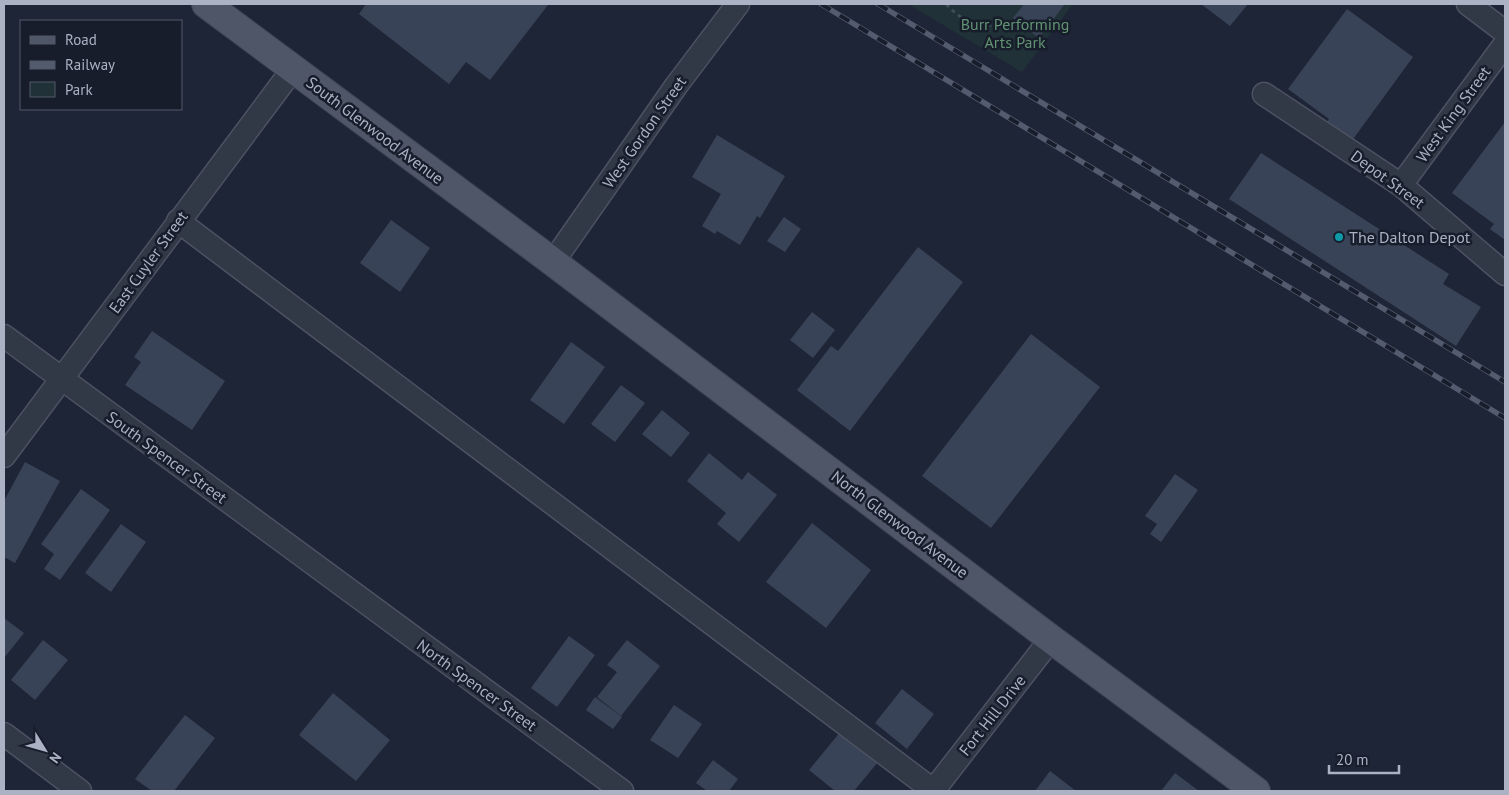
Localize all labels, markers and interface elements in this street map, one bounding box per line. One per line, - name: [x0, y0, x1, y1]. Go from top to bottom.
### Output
- park label: Burr Performing Arts Park: [961, 14, 1069, 52]
- legend: [20, 20, 182, 110]
- text: Road: [65, 30, 97, 49]
- text: Railway: [65, 55, 115, 74]
- street label: West King Street: [1412, 62, 1495, 166]
- street label: South Glenwood Avenue: [302, 72, 448, 188]
- street label: West Gordon Street: [598, 72, 690, 192]
- text: Park: [65, 80, 93, 99]
- street label: Depot Street: [1347, 146, 1429, 213]
- street label: East Cuyler Street: [104, 207, 192, 317]
- place label: The Dalton Depot: [1349, 227, 1471, 247]
- marker: The Dalton Depot: [1333, 231, 1345, 243]
- street label: South Spencer Street: [103, 407, 231, 508]
- street label: North Glenwood Avenue: [828, 466, 972, 582]
- street label: North Spencer Street: [413, 635, 541, 736]
- street label: Fort Hill Drive: [954, 671, 1030, 759]
- north arrow: [20, 725, 70, 775]
- scale bar: [1329, 742, 1399, 774]
- text: N: [45, 749, 65, 767]
- text: 20 m: [1336, 750, 1369, 769]

